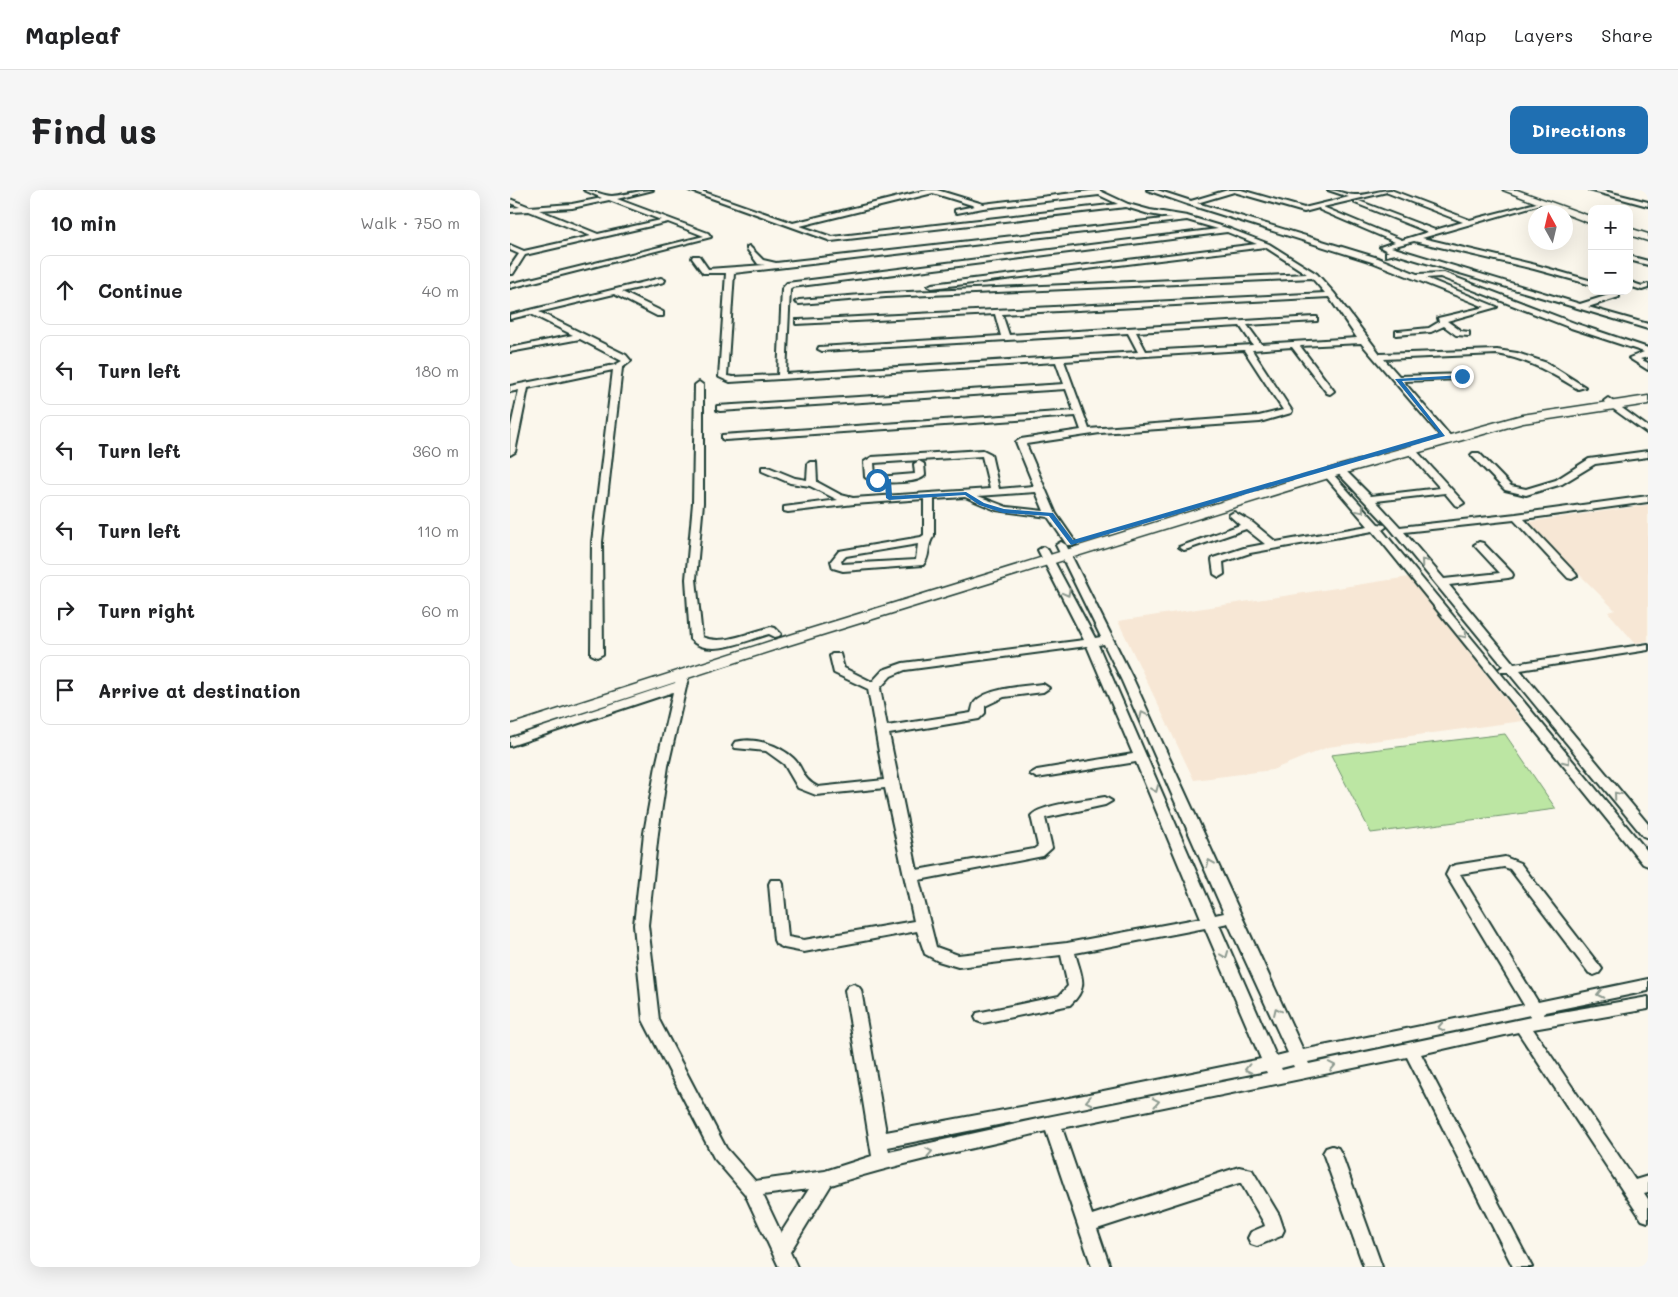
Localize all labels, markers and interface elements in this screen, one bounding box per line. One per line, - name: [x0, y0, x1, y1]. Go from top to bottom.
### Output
- text: Mapleaf: [25, 19, 120, 50]
- text: Map: [1450, 23, 1486, 47]
- text: Layers: [1514, 23, 1573, 47]
- text: Share: [1601, 23, 1653, 47]
- button: Directions: [1510, 106, 1648, 154]
- text: Find us: [30, 107, 157, 153]
- north arrow: [1528, 205, 1573, 250]
- map controls: [1588, 205, 1633, 295]
- button: +: [1588, 205, 1633, 250]
- text: 10 min: [50, 209, 116, 236]
- text: Walk · 750 m: [360, 212, 460, 233]
- button: −: [1588, 250, 1633, 295]
- icon: ahead: [51, 276, 79, 304]
- text: Continue: [98, 278, 183, 303]
- text: 40 m: [422, 280, 459, 301]
- icon: left: [51, 356, 79, 384]
- text: Turn left: [98, 358, 181, 383]
- text: 180 m: [414, 360, 459, 381]
- route end: [1451, 365, 1474, 388]
- icon: left: [51, 436, 79, 464]
- text: Turn left: [98, 438, 181, 463]
- text: 360 m: [412, 440, 459, 461]
- route start: [866, 469, 889, 492]
- one-way arrow: [1355, 504, 1364, 513]
- icon: left: [51, 516, 79, 544]
- text: Turn left: [98, 518, 181, 543]
- text: 110 m: [417, 520, 459, 541]
- one-way arrow: [1421, 559, 1430, 568]
- one-way arrow: [1061, 588, 1071, 597]
- icon: right: [51, 596, 79, 624]
- text: Turn right: [98, 598, 195, 623]
- text: 60 m: [422, 600, 459, 621]
- one-way arrow: [1458, 629, 1467, 638]
- icon: arrive: [51, 676, 79, 704]
- text: Arrive at destination: [98, 678, 301, 703]
- one-way arrow: [1139, 711, 1150, 720]
- one-way arrow: [1562, 755, 1570, 764]
- one-way arrow: [1148, 784, 1159, 793]
- one-way arrow: [1613, 792, 1622, 801]
- one-way arrow: [1205, 859, 1216, 868]
- one-way arrow: [1219, 950, 1229, 959]
- one-way arrow: [1596, 989, 1605, 999]
- one-way arrow: [1272, 1007, 1283, 1016]
- one-way arrow: [1437, 1021, 1445, 1031]
- one-way arrow: [1328, 1061, 1336, 1072]
- one-way arrow: [1244, 1063, 1252, 1074]
- one-way arrow: [1084, 1096, 1093, 1106]
- one-way arrow: [1151, 1097, 1160, 1108]
- one-way arrow: [924, 1147, 933, 1157]

